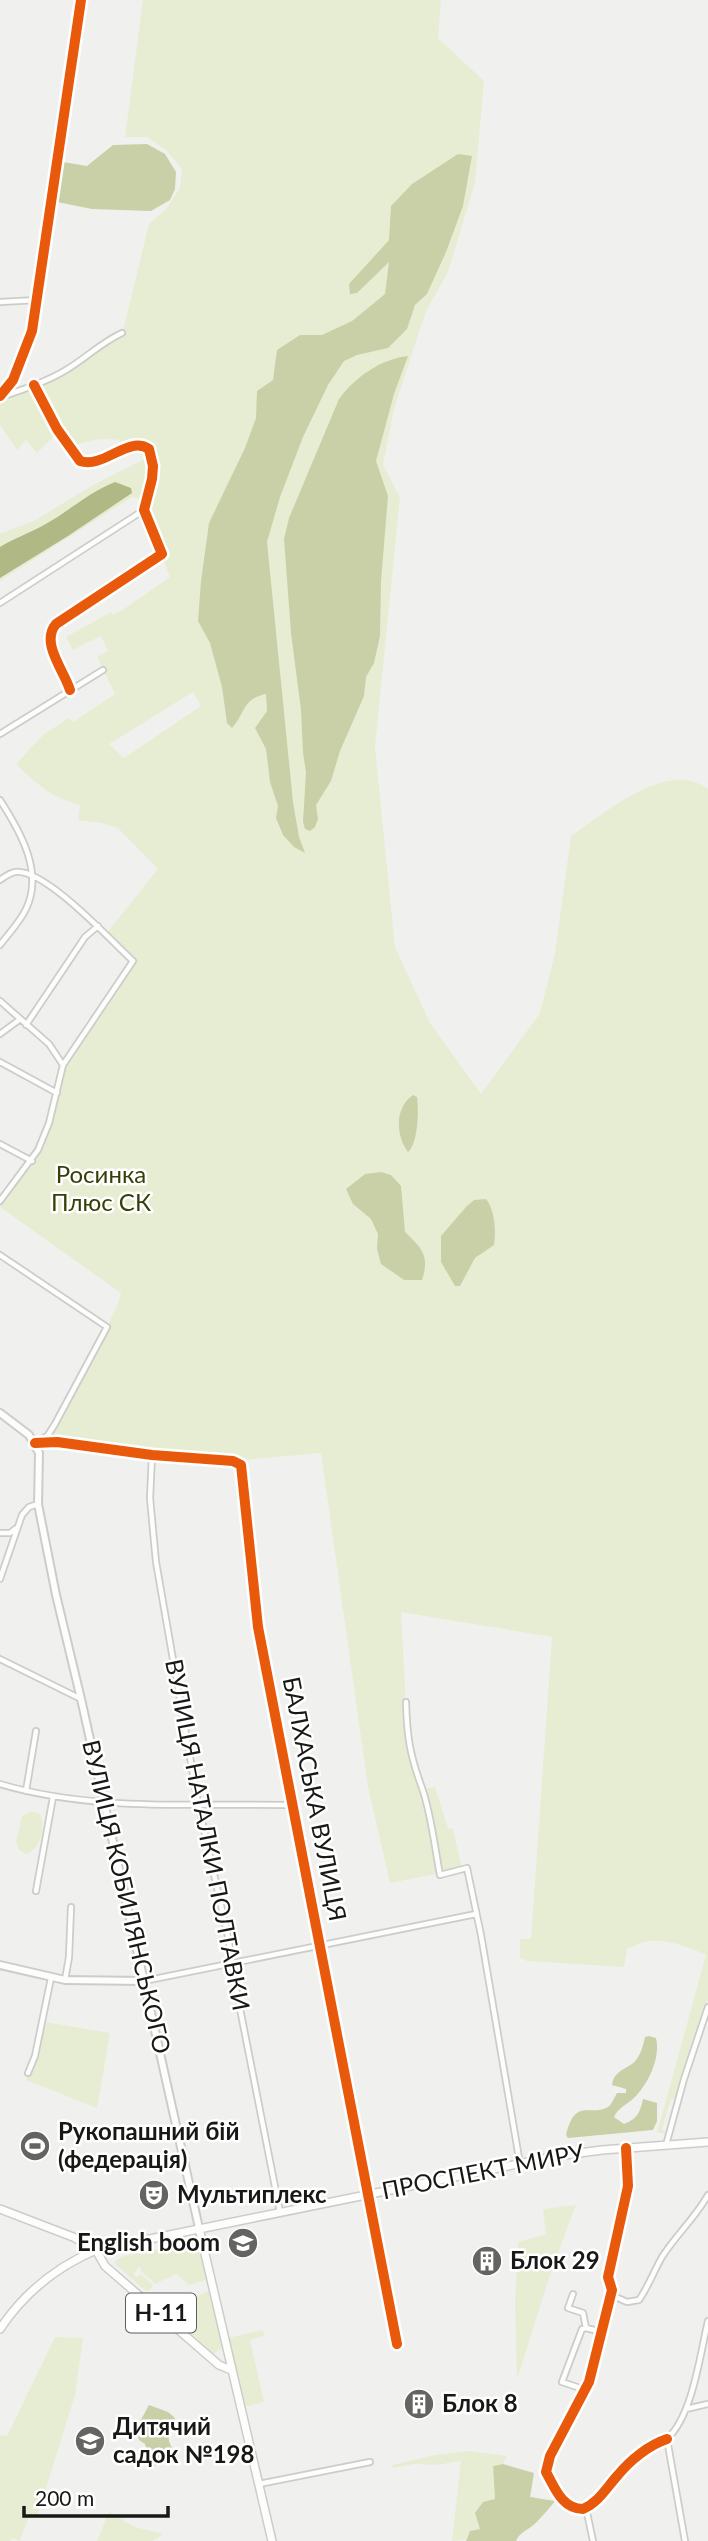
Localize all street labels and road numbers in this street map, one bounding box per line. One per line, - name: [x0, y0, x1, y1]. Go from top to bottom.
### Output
- street label: ВУЛИЦЯ НАТАЛКИ ПОЛТАВКИ: [160, 1656, 257, 2013]
- street label: БАЛХАСЬКА ВУЛИЦЯ: [278, 1674, 353, 1923]
- street label: ВУЛИЦЯ КОБИЛЯНСЬКОГО: [77, 1737, 178, 2056]
- street label: ПРОСПЕКТ МИРУ: [379, 2137, 587, 2204]
- road number: Н-11: [126, 2294, 196, 2332]

